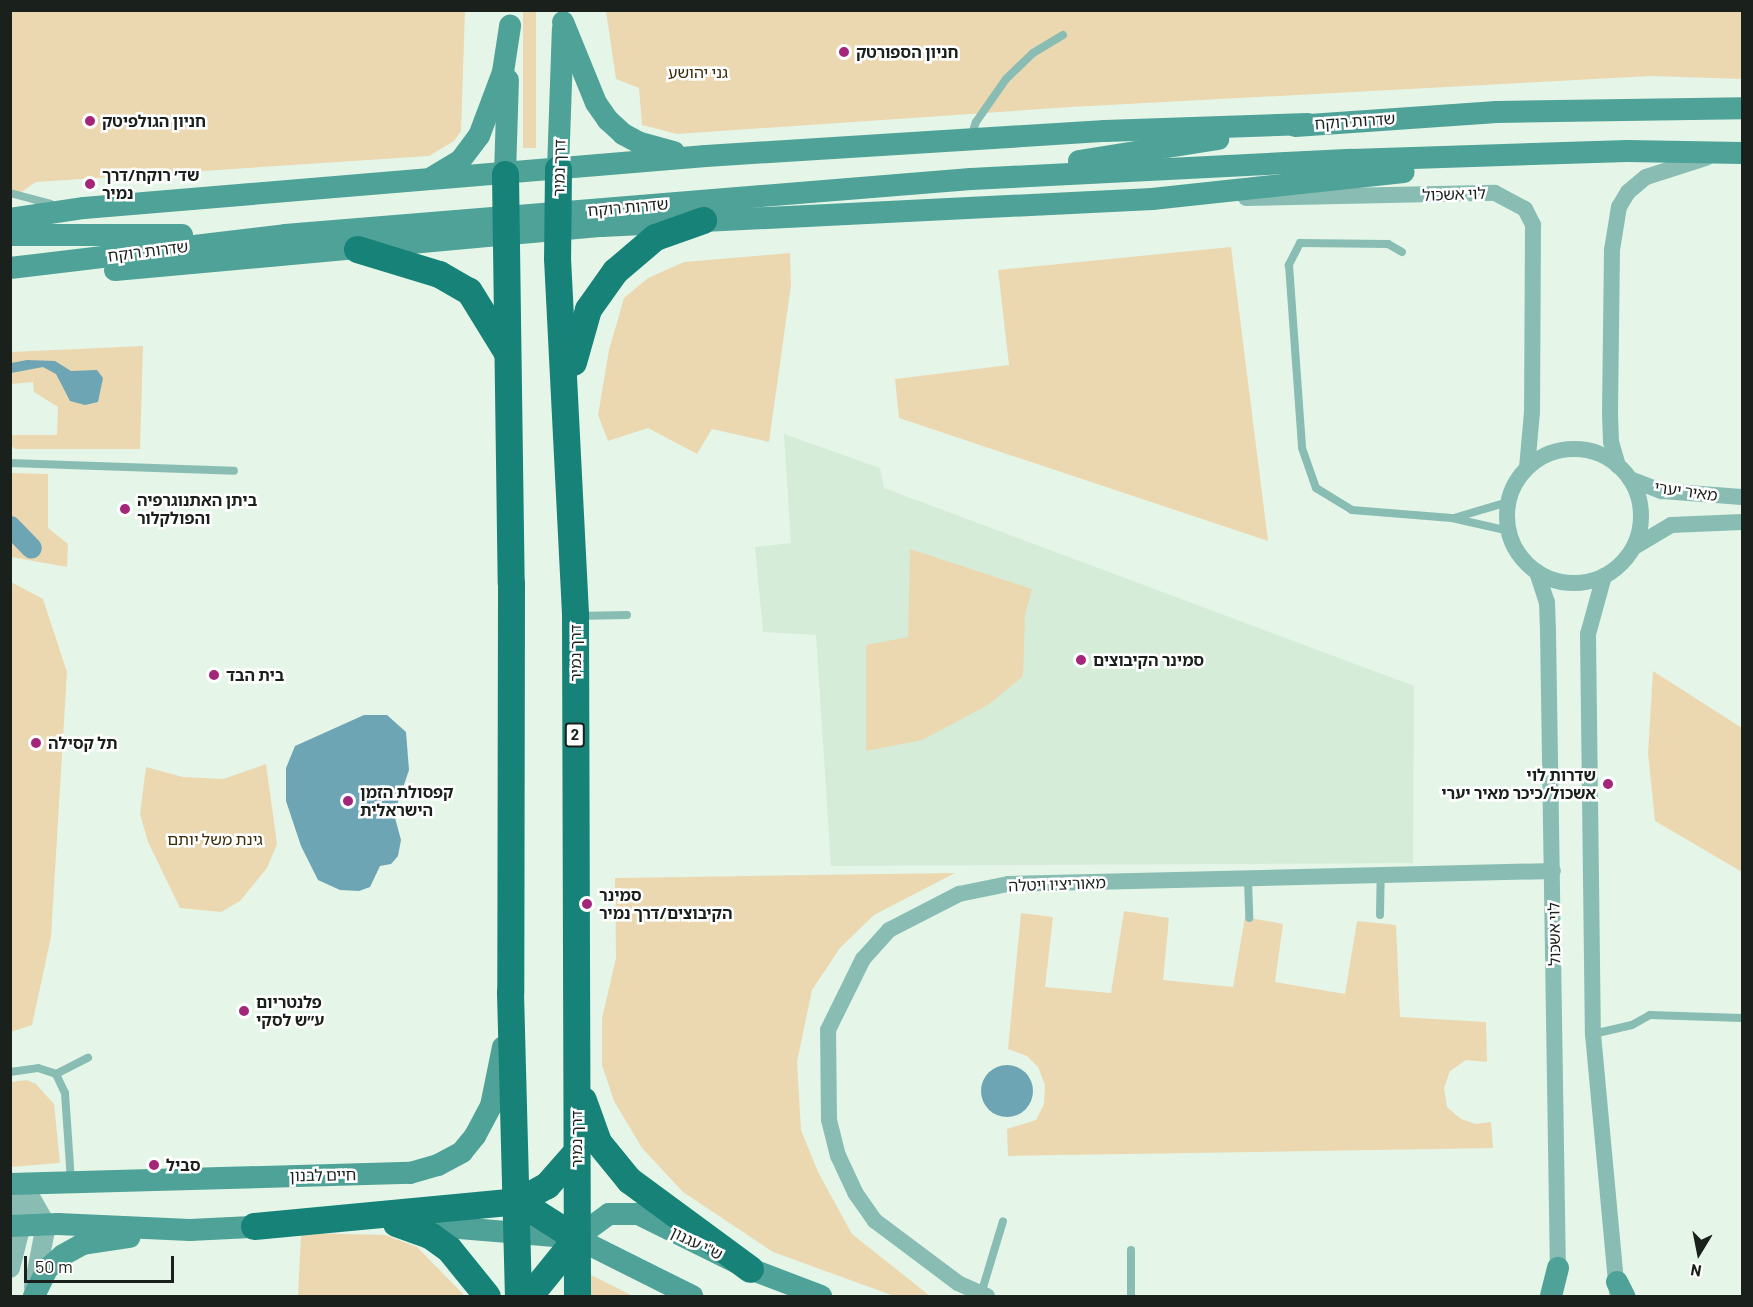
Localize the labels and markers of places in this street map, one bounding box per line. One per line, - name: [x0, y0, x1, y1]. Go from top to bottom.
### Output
- place label: חניון הספורטק: [856, 42, 958, 62]
- marker: חניון הספורטק: [837, 45, 851, 59]
- place label: חניון הגולפיטק: [102, 111, 206, 131]
- marker: חניון הגולפיטק: [83, 114, 97, 128]
- place label: שד׳ רוקח/דרך נמיר: [102, 165, 200, 203]
- marker: שד׳ רוקח/דרך נמיר: [83, 177, 97, 191]
- place label: ביתן האתנוגרפיה והפולקלור: [137, 490, 257, 528]
- marker: ביתן האתנוגרפיה והפולקלור: [118, 502, 132, 516]
- place label: סמינר הקיבוצים: [1093, 650, 1204, 670]
- marker: סמינר הקיבוצים: [1074, 653, 1088, 667]
- place label: בית הבד: [226, 665, 284, 685]
- marker: בית הבד: [207, 668, 221, 682]
- place label: תל קסילה: [48, 733, 118, 753]
- marker: תל קסילה: [29, 736, 43, 750]
- place label: שדרות לוי אשכול/כיכר מאיר יערי: [1441, 765, 1596, 803]
- marker: שדרות לוי אשכול/כיכר מאיר יערי: [1601, 777, 1615, 791]
- place label: קפסולת הזמן הישראלית: [360, 782, 454, 820]
- marker: קפסולת הזמן הישראלית: [341, 794, 355, 808]
- place label: סמינר הקיבוצים/דרך נמיר: [599, 885, 733, 923]
- marker: סמינר הקיבוצים/דרך נמיר: [580, 897, 594, 911]
- place label: פלנטריום ע״ש לסקי: [256, 992, 324, 1030]
- marker: פלנטריום ע״ש לסקי: [237, 1004, 251, 1018]
- place label: סביל: [166, 1155, 201, 1175]
- marker: סביל: [147, 1158, 161, 1172]

